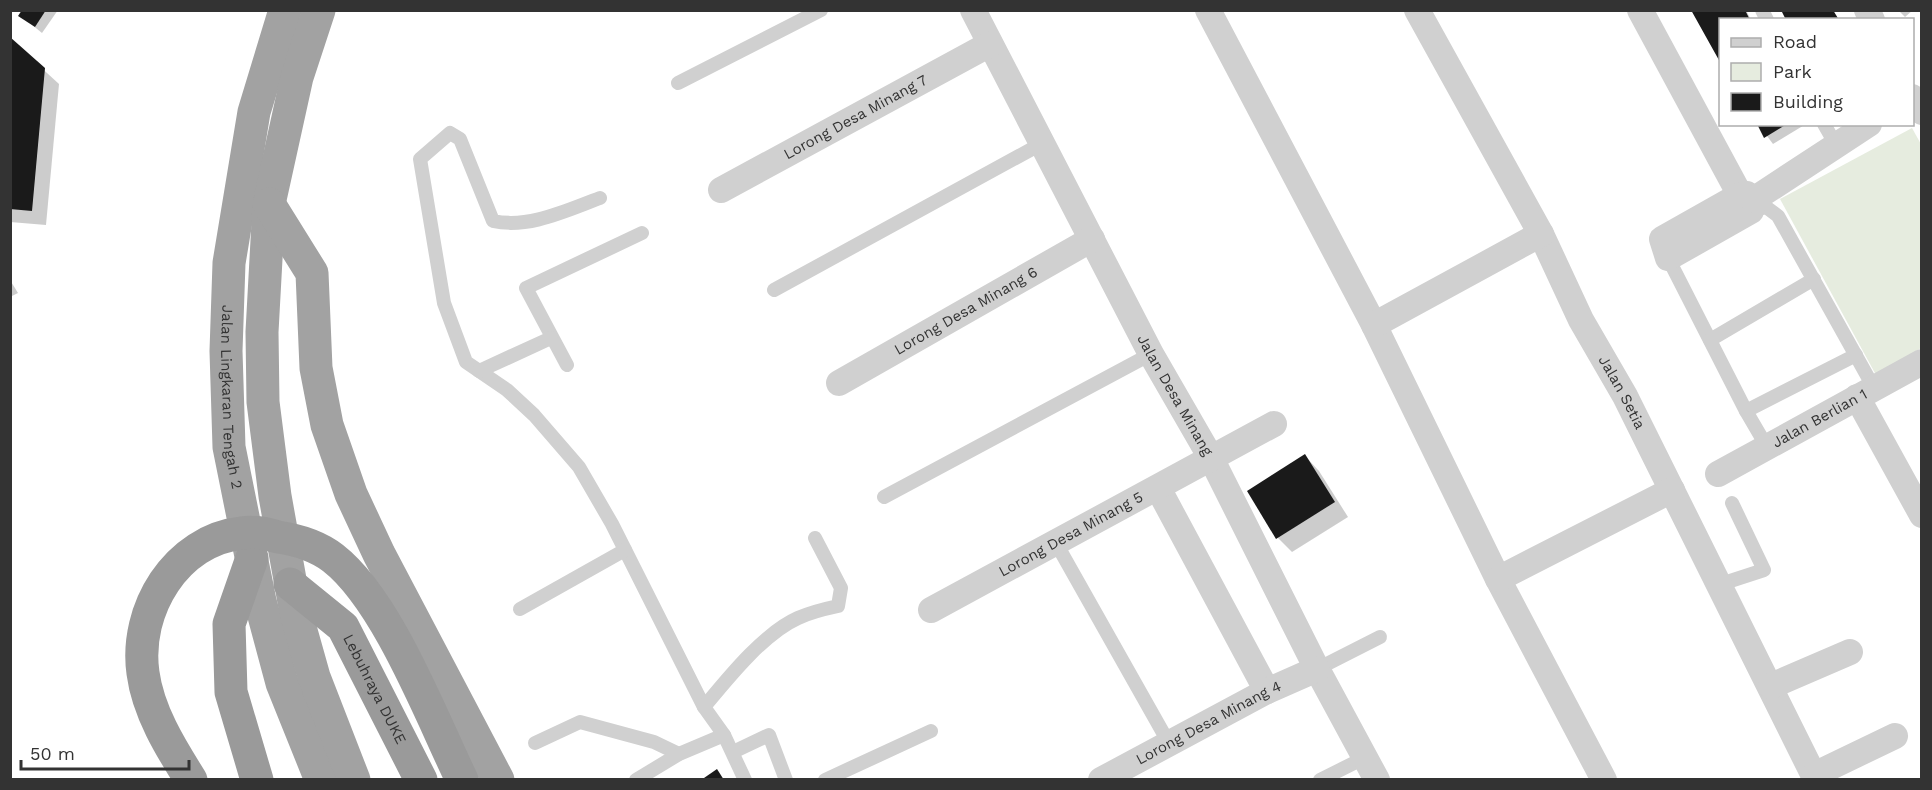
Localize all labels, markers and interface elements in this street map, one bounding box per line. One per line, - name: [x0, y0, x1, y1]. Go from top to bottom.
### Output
- legend: [1719, 18, 1914, 126]
- text: Road: [1773, 31, 1817, 52]
- text: Park: [1773, 61, 1812, 82]
- street label: Lorong Desa Minang 7: [781, 71, 930, 163]
- text: Building: [1773, 91, 1843, 112]
- street label: Lorong Desa Minang 6: [891, 263, 1041, 359]
- street label: Jalan Lingkaran Tengah 2: [217, 305, 246, 491]
- street label: Jalan Desa Minang: [1133, 331, 1217, 459]
- street label: Jalan Setia: [1595, 352, 1649, 433]
- street label: Jalan Berlian 1: [1769, 385, 1870, 452]
- street label: Lorong Desa Minang 5: [995, 488, 1146, 581]
- street label: Lebuhraya DUKE: [339, 631, 410, 747]
- street label: Lorong Desa Minang 4: [1133, 677, 1284, 769]
- scale bar: [21, 733, 189, 771]
- text: 50 m: [30, 743, 75, 764]

